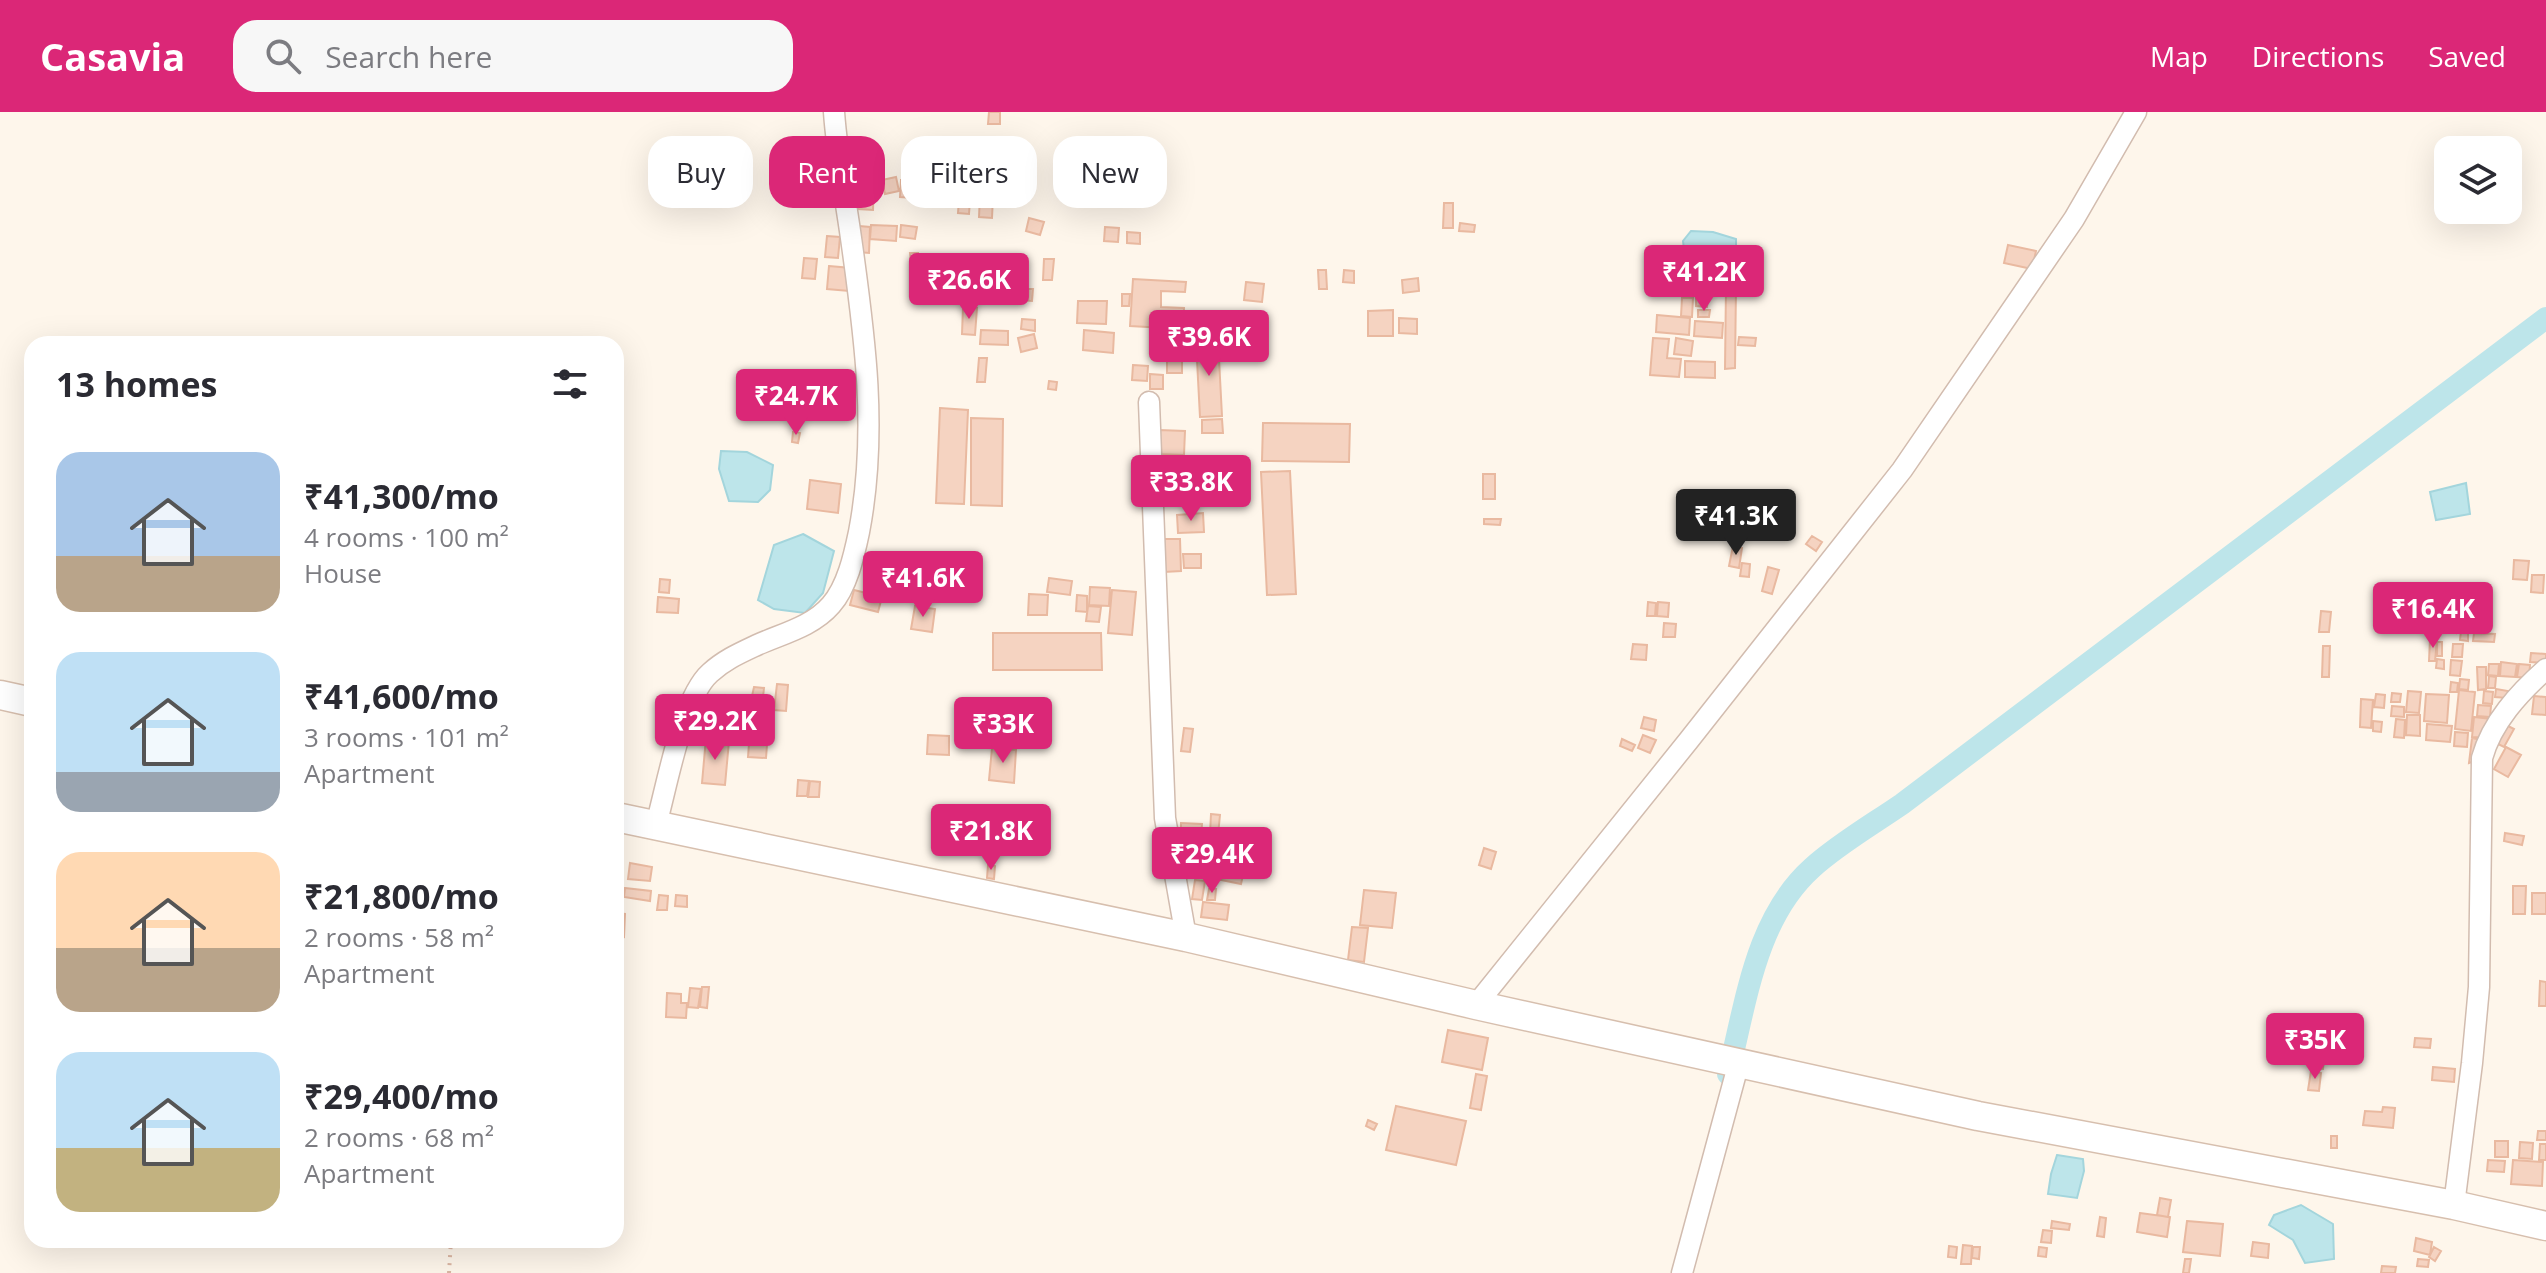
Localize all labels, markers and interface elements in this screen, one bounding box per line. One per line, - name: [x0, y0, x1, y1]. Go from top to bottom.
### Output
- search box: [233, 20, 793, 92]
- text: Casavia: [40, 30, 185, 82]
- icon: search: [261, 34, 305, 78]
- text: Search here: [325, 36, 492, 77]
- text: Map: [2150, 37, 2208, 75]
- text: Directions: [2252, 37, 2384, 75]
- text: Saved: [2428, 37, 2506, 75]
- chip: Buy: [648, 136, 753, 208]
- chip: Rent: [769, 136, 885, 208]
- chip: Filters: [901, 136, 1037, 208]
- chip: New: [1053, 136, 1167, 208]
- map controls: [2434, 136, 2522, 224]
- button: layers: [2434, 136, 2522, 224]
- pin: ₹41.2K: [1639, 245, 1769, 313]
- pin: ₹26.6K: [904, 253, 1034, 321]
- text: ₹41.2K: [1662, 253, 1746, 289]
- text: ₹26.6K: [927, 261, 1011, 297]
- pin: ₹39.6K: [1144, 310, 1274, 378]
- text: ₹39.6K: [1167, 318, 1251, 354]
- text: 13 homes: [56, 361, 217, 407]
- icon: filters: [548, 362, 592, 406]
- pin: ₹24.7K: [731, 369, 861, 437]
- text: ₹24.7K: [754, 377, 838, 413]
- pin: ₹33.8K: [1126, 455, 1256, 523]
- text: ₹33.8K: [1149, 463, 1233, 499]
- text: ₹41,300/mo: [304, 473, 499, 519]
- icon: home: [120, 484, 216, 580]
- pin: ₹41.3K: [1671, 489, 1801, 557]
- text: ₹41.3K: [1694, 497, 1778, 533]
- text: 4 rooms · 100 m²: [304, 519, 509, 555]
- pin: ₹41.6K: [858, 551, 988, 619]
- text: House: [304, 555, 382, 591]
- text: ₹41.6K: [881, 559, 965, 595]
- pin: ₹16.4K: [2368, 582, 2498, 650]
- text: ₹16.4K: [2391, 590, 2475, 626]
- text: ₹41,600/mo: [304, 673, 499, 719]
- icon: home: [120, 684, 216, 780]
- pin: ₹29.2K: [650, 694, 780, 762]
- pin: ₹33K: [956, 697, 1050, 765]
- text: ₹29.2K: [673, 702, 757, 738]
- text: ₹33K: [972, 705, 1034, 741]
- text: 3 rooms · 101 m²: [304, 719, 509, 755]
- text: Apartment: [304, 755, 435, 791]
- pin: ₹21.8K: [926, 804, 1056, 872]
- text: ₹21.8K: [949, 812, 1033, 848]
- pin: ₹29.4K: [1147, 827, 1277, 895]
- text: ₹29.4K: [1170, 835, 1254, 871]
- text: ₹21,800/mo: [304, 873, 499, 919]
- icon: home: [120, 884, 216, 980]
- text: 2 rooms · 58 m²: [304, 919, 494, 955]
- text: Apartment: [304, 955, 435, 991]
- pin: ₹35K: [2268, 1013, 2362, 1081]
- text: ₹35K: [2284, 1021, 2346, 1057]
- text: ₹29,400/mo: [304, 1073, 499, 1119]
- icon: home: [120, 1084, 216, 1180]
- text: 2 rooms · 68 m²: [304, 1119, 494, 1155]
- text: Apartment: [304, 1155, 435, 1191]

